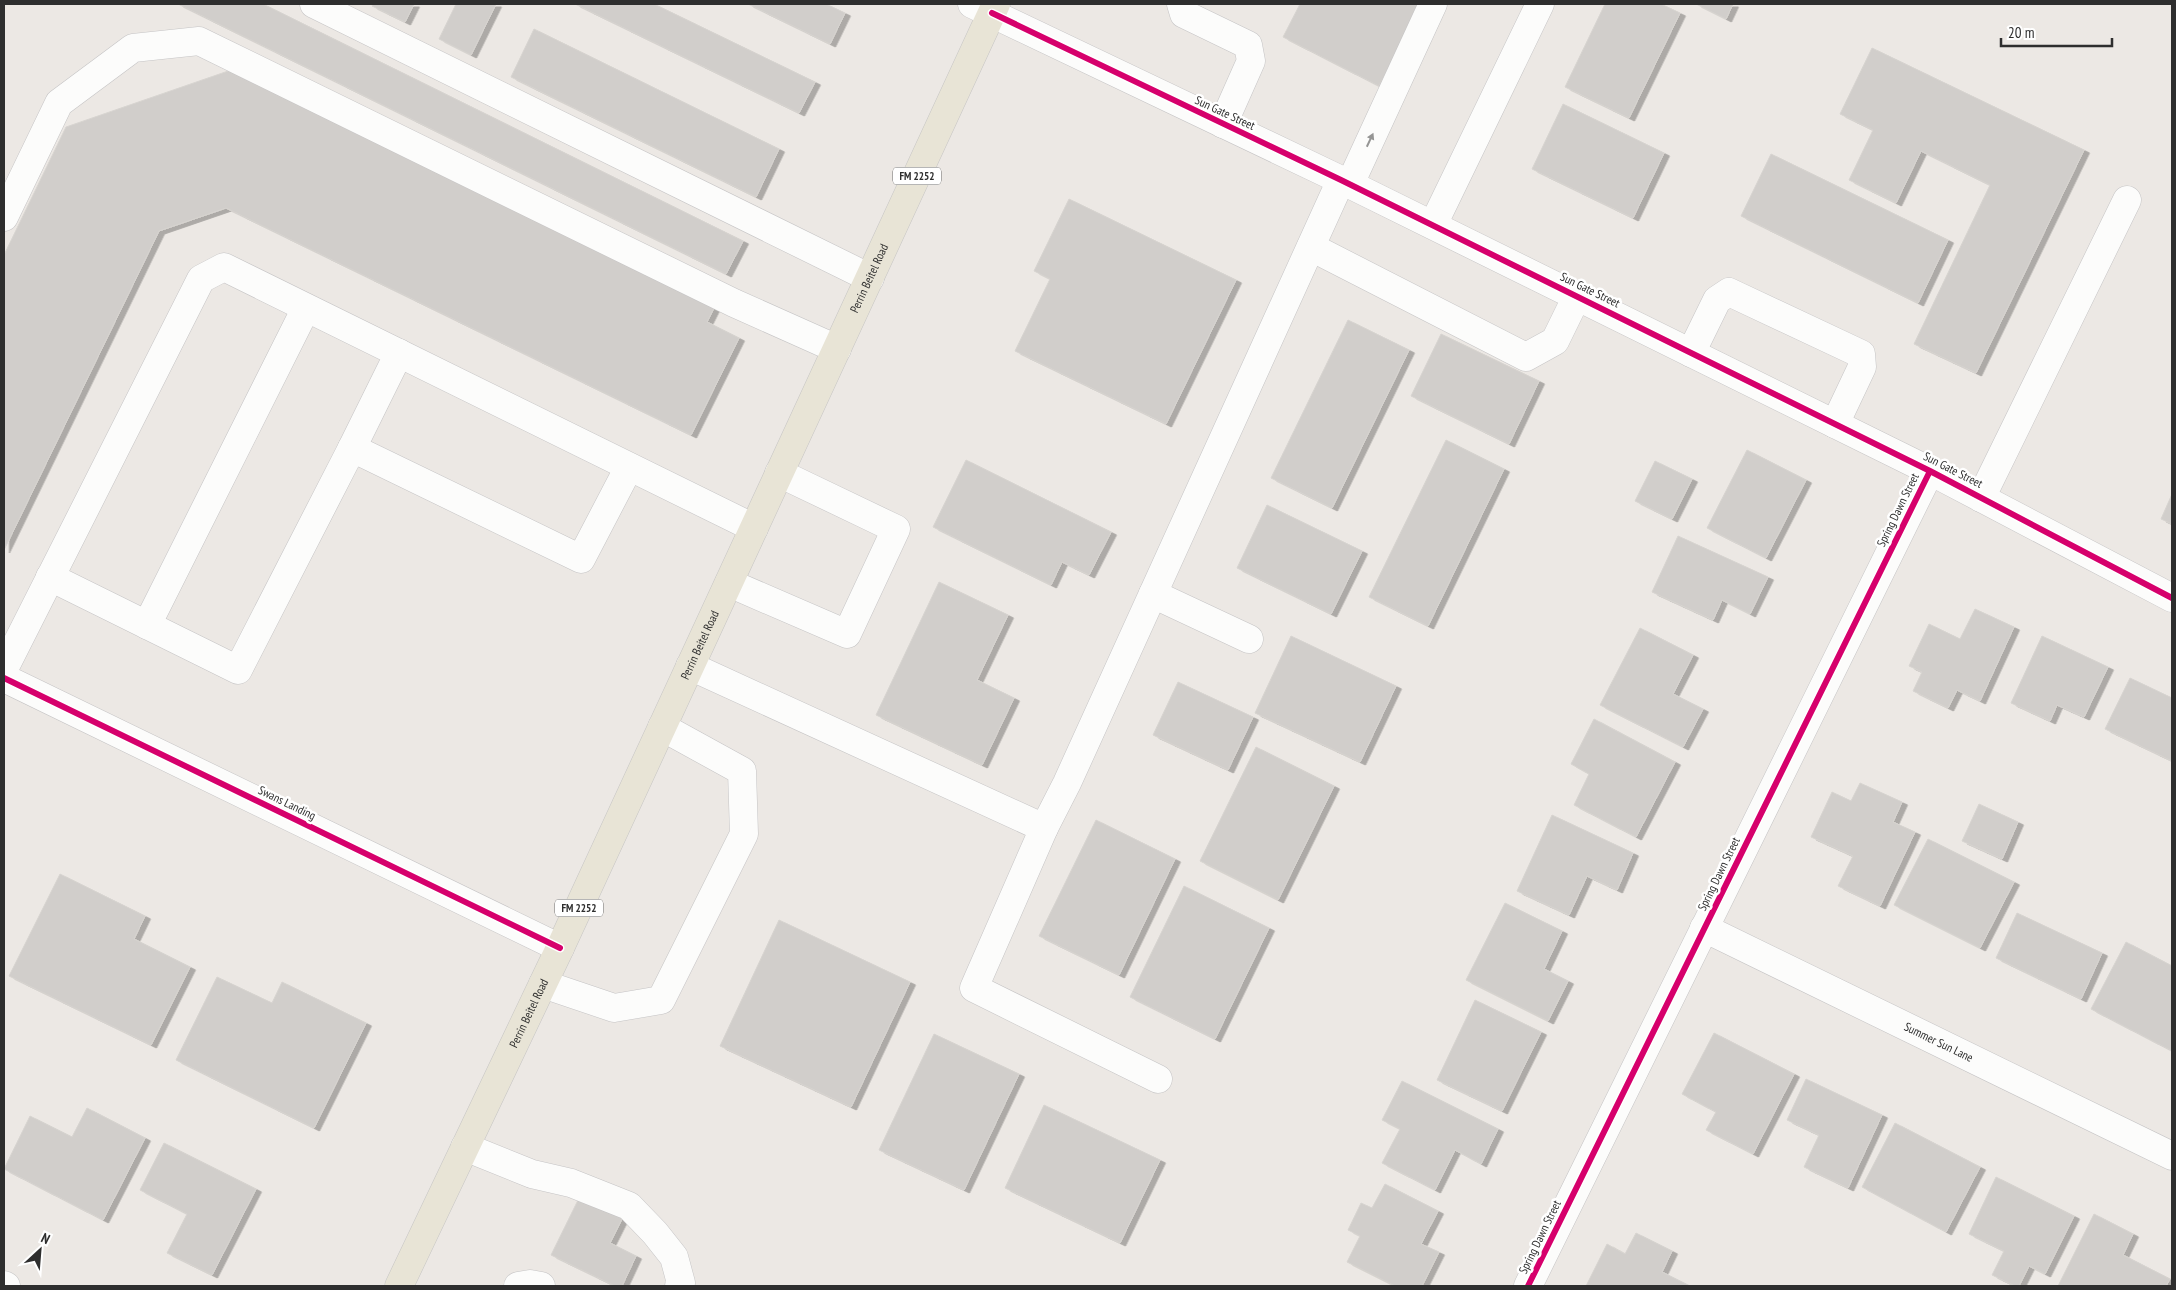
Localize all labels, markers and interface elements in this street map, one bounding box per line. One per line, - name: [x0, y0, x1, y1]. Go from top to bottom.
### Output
- scale bar: [2001, 15, 2112, 47]
- text: 20 m: [2008, 23, 2034, 42]
- street label: Sun Gate Street: [1193, 92, 1258, 133]
- one-way arrow: [1366, 133, 1374, 147]
- road number: FM 2252: [893, 168, 941, 185]
- street label: Perrin Beitel Road: [846, 241, 891, 315]
- street label: Sun Gate Street: [1558, 269, 1623, 311]
- street label: Sun Gate Street: [1921, 448, 1986, 491]
- street label: Spring Dawn Street: [1873, 470, 1922, 549]
- street label: Perrin Beitel Road: [677, 608, 722, 682]
- street label: Swans Landing: [256, 782, 318, 823]
- street label: Spring Dawn Street: [1694, 834, 1743, 913]
- road number: FM 2252: [555, 900, 603, 916]
- street label: Perrin Beitel Road: [506, 976, 551, 1050]
- street label: Summer Sun Lane: [1902, 1019, 1976, 1065]
- street label: Spring Dawn Street: [1515, 1197, 1564, 1276]
- north arrow: [15, 1225, 65, 1275]
- text: N: [38, 1229, 53, 1248]

